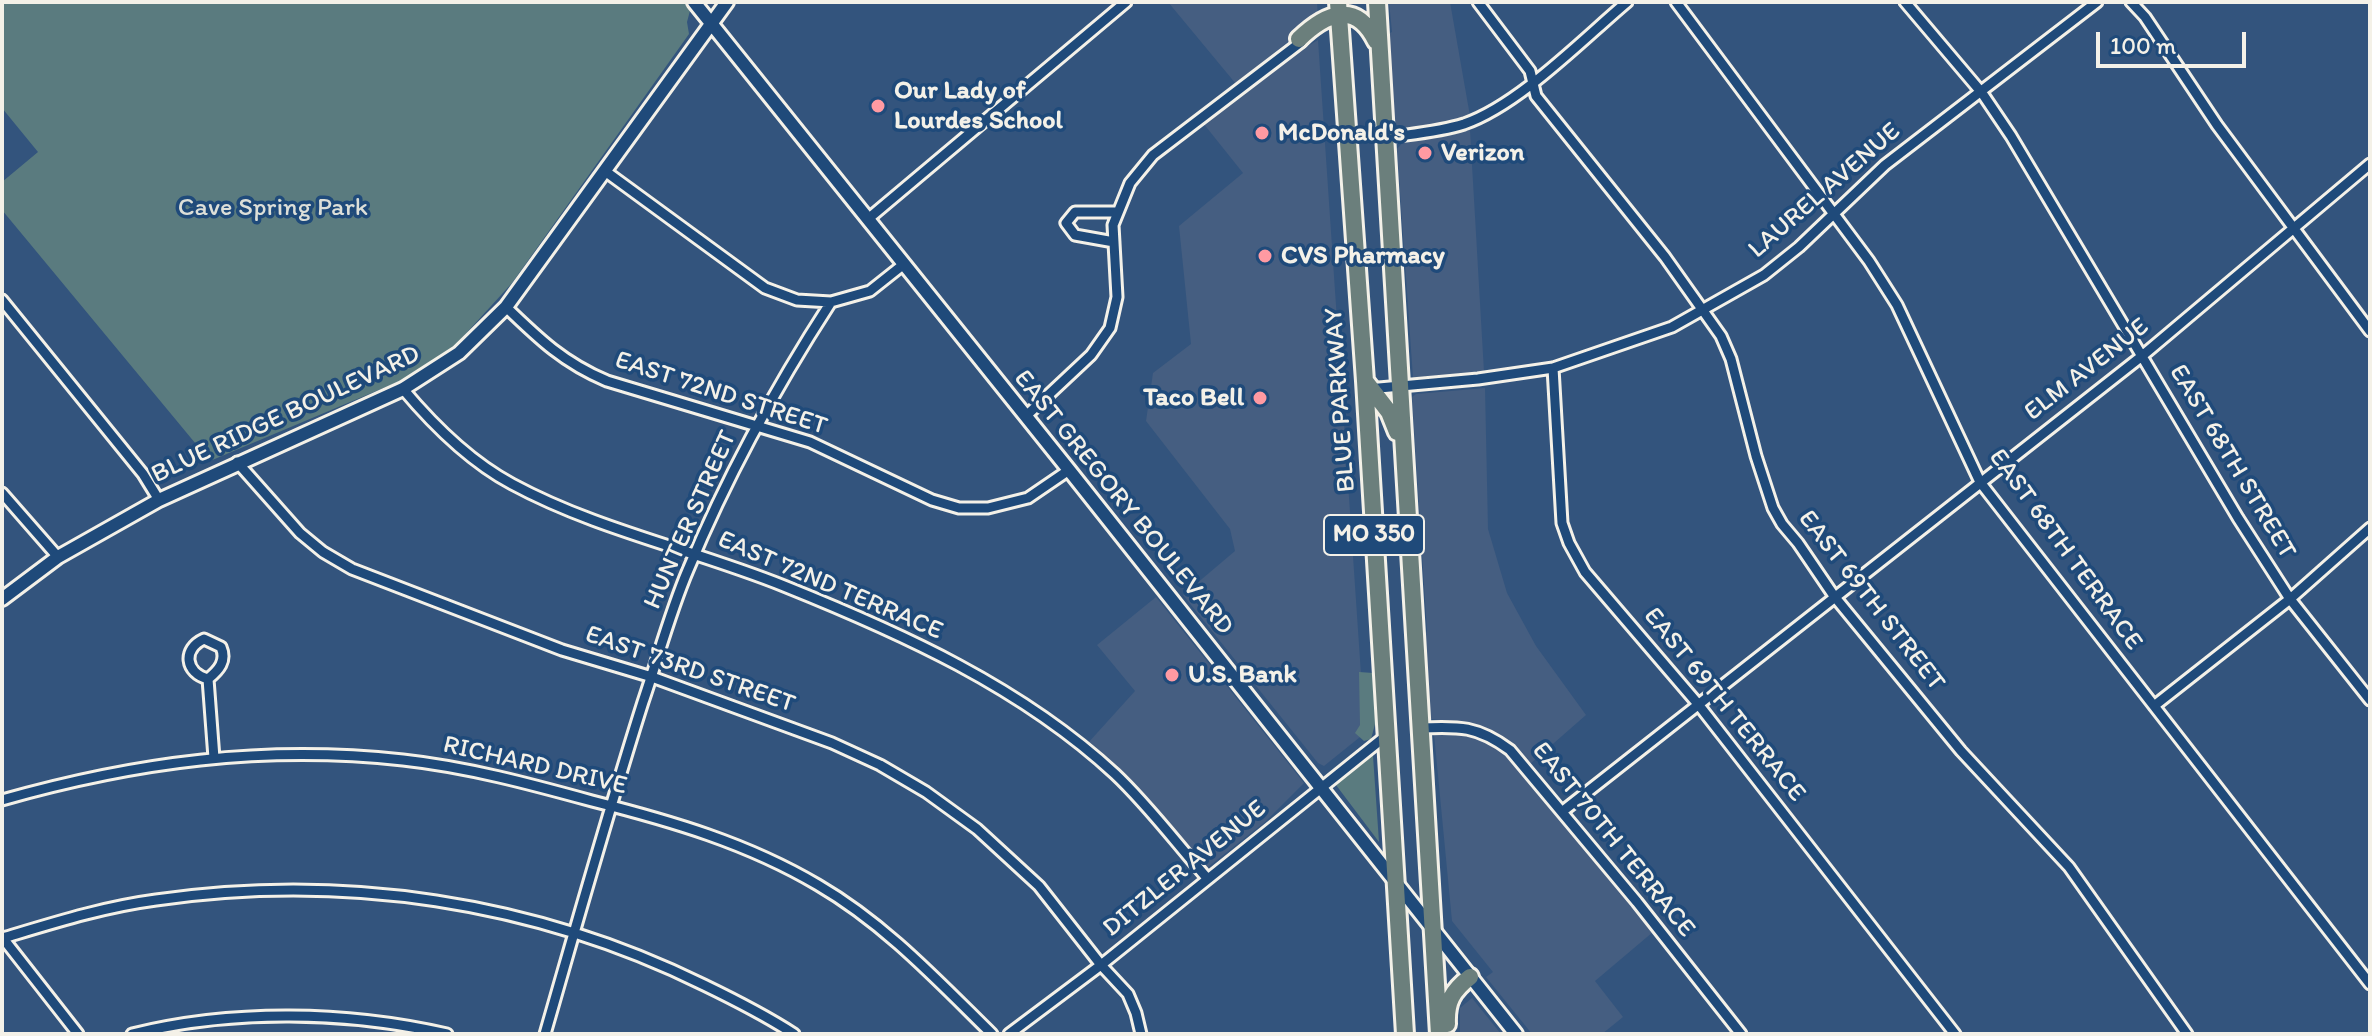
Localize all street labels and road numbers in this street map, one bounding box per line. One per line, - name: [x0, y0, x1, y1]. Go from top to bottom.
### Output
- street label: LAUREL AVENUE: [1743, 116, 1907, 266]
- street label: BLUE PARKWAY: [1319, 307, 1363, 493]
- street label: ELM AVENUE: [2019, 312, 2155, 428]
- street label: BLUE RIDGE BOULEVARD: [147, 339, 425, 491]
- street label: EAST 72ND STREET: [611, 345, 831, 443]
- street label: EAST 68TH STREET: [2162, 359, 2302, 565]
- street label: EAST GREGORY BOULEVARD: [1006, 364, 1240, 642]
- street label: HUNTER STREET: [638, 426, 744, 614]
- street label: EAST 68TH TERRACE: [1981, 443, 2149, 657]
- street label: EAST 69TH STREET: [1791, 505, 1951, 697]
- road number: MO 350: [1324, 515, 1424, 555]
- street label: EAST 72ND TERRACE: [713, 524, 947, 648]
- street label: EAST 69TH TERRACE: [1636, 602, 1812, 808]
- street label: EAST 73RD STREET: [581, 619, 799, 721]
- street label: RICHARD DRIVE: [440, 730, 630, 802]
- street label: EAST 70TH TERRACE: [1525, 736, 1701, 944]
- street label: DITZLER AVENUE: [1097, 794, 1273, 944]

